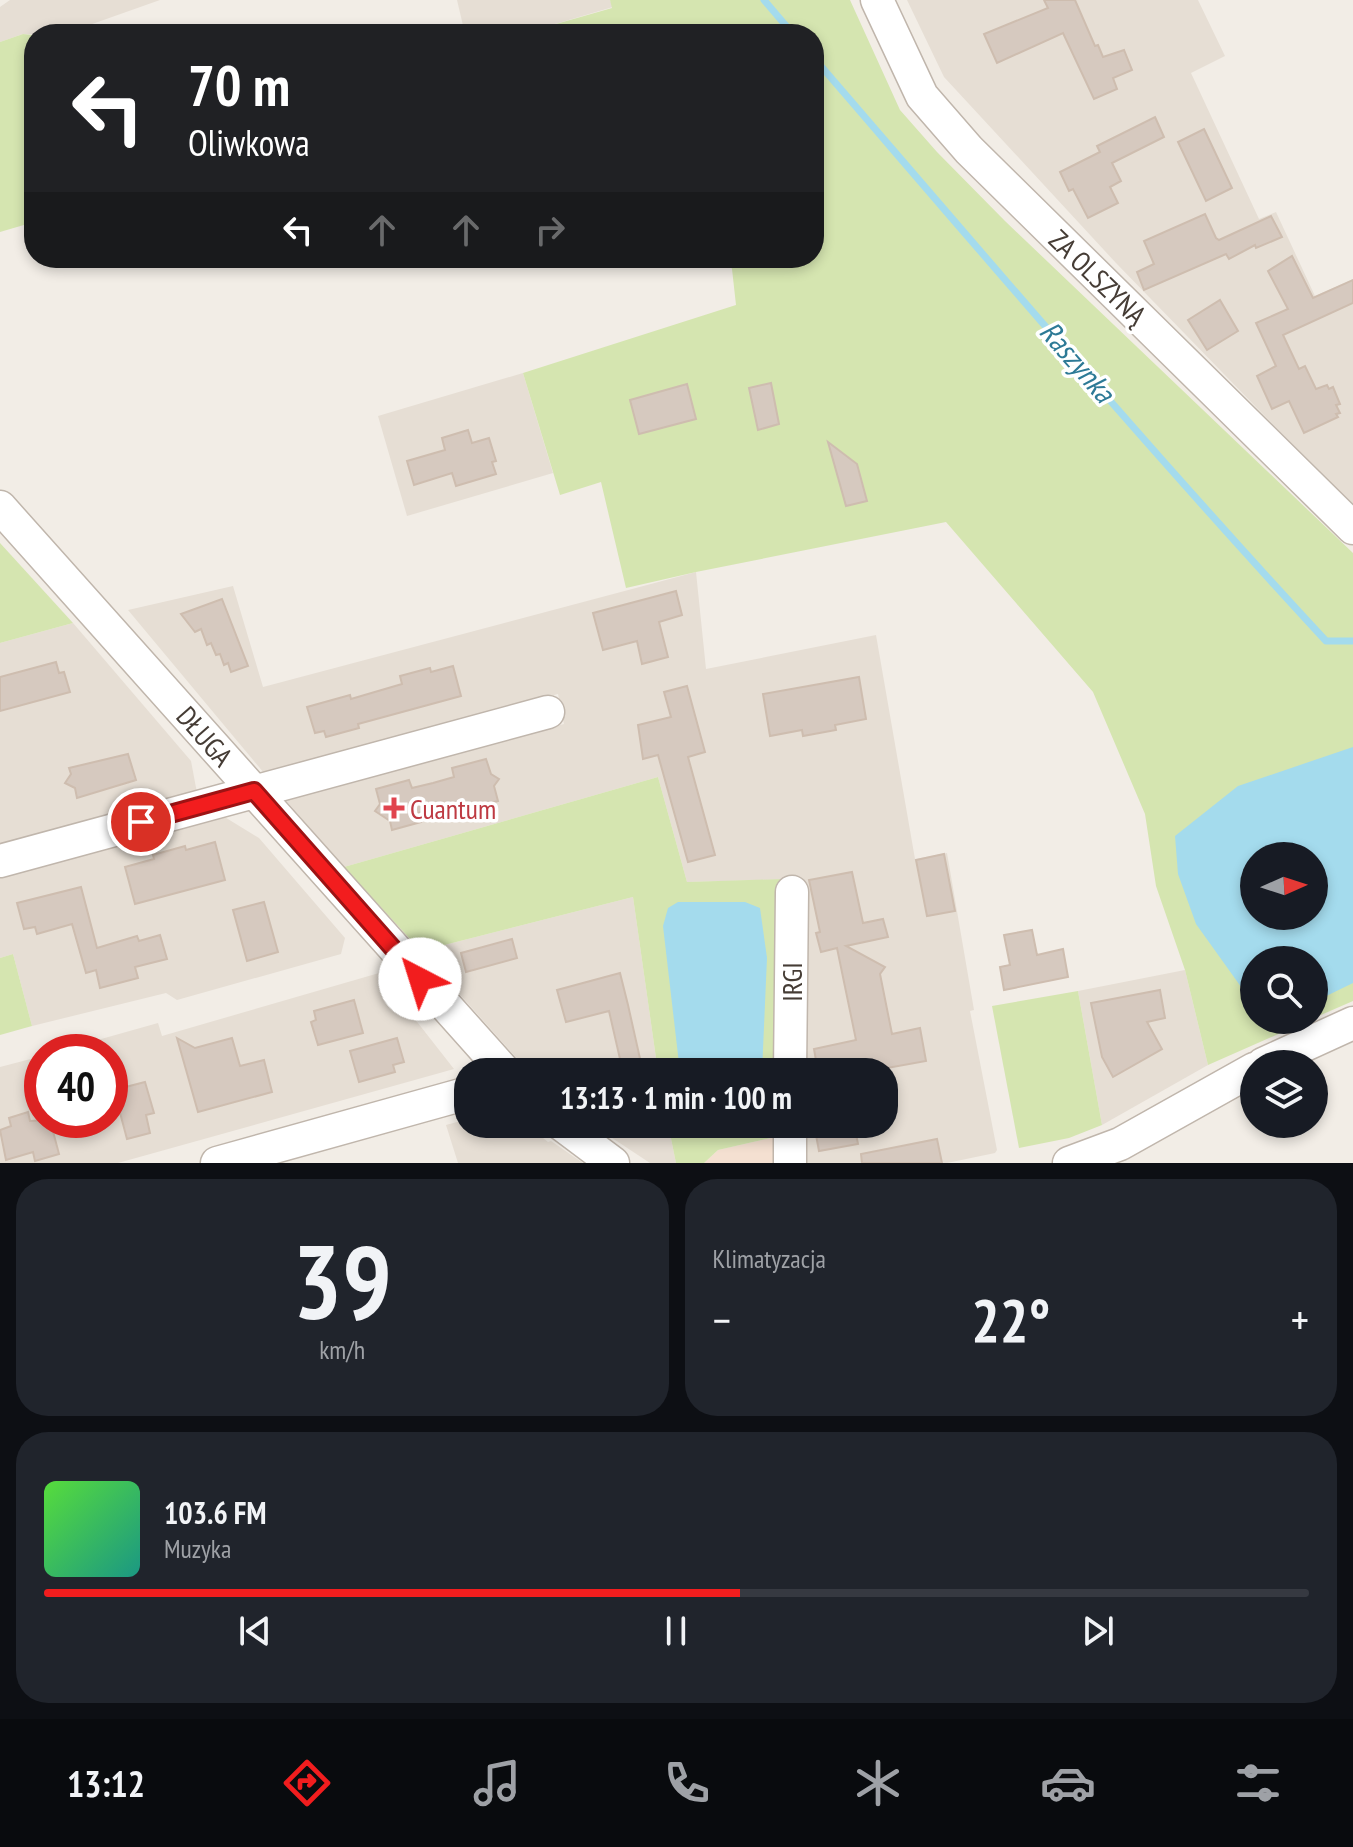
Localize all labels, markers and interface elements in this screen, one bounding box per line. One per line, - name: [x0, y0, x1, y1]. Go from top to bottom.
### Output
- text: 70 m: [188, 49, 290, 121]
- icon: left: [56, 56, 160, 160]
- text: Oliwkowa: [188, 119, 310, 166]
- icon: left: [276, 208, 320, 252]
- icon: ahead: [360, 208, 404, 252]
- icon: ahead: [444, 208, 488, 252]
- icon: right: [528, 208, 572, 252]
- street label: ZA OLSZYNĄ: [1041, 221, 1155, 333]
- water label: Raszynka: [1032, 312, 1125, 411]
- street label: DŁUGA: [169, 698, 242, 774]
- pin: [107, 788, 175, 856]
- place label: Cuantum: [410, 790, 496, 827]
- marker: Cuantum: [385, 799, 403, 817]
- icon: arrive: [119, 800, 163, 844]
- north arrow: [1240, 842, 1328, 930]
- map controls: [1240, 842, 1328, 1138]
- position arrow: [378, 937, 462, 1021]
- button: search: [1240, 946, 1328, 1034]
- street label: IRGI: [773, 962, 810, 1002]
- speed limit sign: 40: [24, 1034, 128, 1138]
- button: layers: [1240, 1050, 1328, 1138]
- text: 13:13 · 1 min · 100 m: [560, 1078, 792, 1117]
- text: 39: [293, 1213, 392, 1348]
- text: Klimatyzacja: [713, 1242, 826, 1275]
- text: 22°: [971, 1281, 1050, 1359]
- text: −: [713, 1291, 731, 1348]
- text: +: [1291, 1291, 1309, 1348]
- text: km/h: [319, 1333, 365, 1366]
- text: 103.6 FM: [164, 1493, 266, 1532]
- text: Muzyka: [164, 1532, 231, 1565]
- icon: previous: [233, 1609, 277, 1653]
- icon: pause: [654, 1609, 698, 1653]
- icon: next: [1076, 1609, 1120, 1653]
- icon: directions: [279, 1755, 335, 1811]
- icon: music: [469, 1755, 525, 1811]
- icon: phone: [659, 1755, 715, 1811]
- icon: climate: [850, 1755, 906, 1811]
- icon: car: [1040, 1755, 1096, 1811]
- icon: filters: [1230, 1755, 1286, 1811]
- text: 13:12: [67, 1760, 145, 1807]

